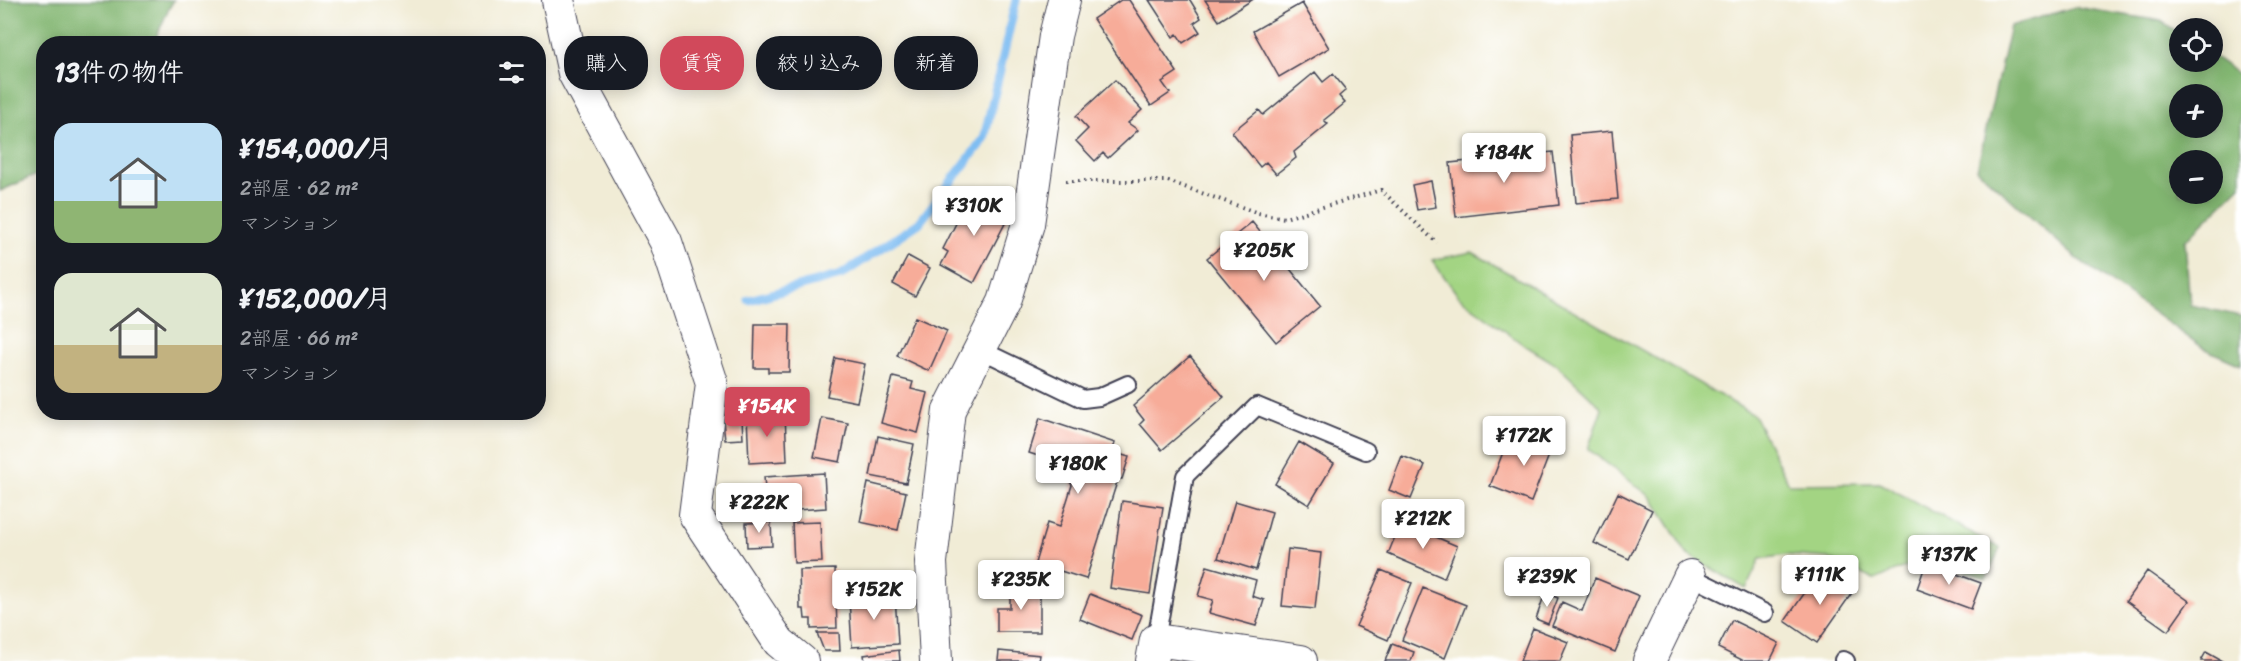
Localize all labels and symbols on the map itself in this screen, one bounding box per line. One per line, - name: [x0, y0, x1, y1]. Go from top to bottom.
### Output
- pin: ¥184K: [1462, 133, 1546, 184]
- pin: ¥310K: [932, 186, 1016, 237]
- pin: ¥205K: [1222, 231, 1306, 282]
- pin: ¥154K: [725, 387, 809, 438]
- pin: ¥172K: [1482, 416, 1566, 467]
- pin: ¥180K: [1036, 444, 1120, 495]
- pin: ¥222K: [717, 483, 801, 534]
- pin: ¥212K: [1381, 499, 1465, 550]
- pin: ¥137K: [1907, 535, 1991, 586]
- pin: ¥111K: [1778, 555, 1862, 606]
- pin: ¥239K: [1505, 557, 1589, 608]
- pin: ¥235K: [979, 560, 1063, 611]
- pin: ¥152K: [832, 570, 916, 621]

